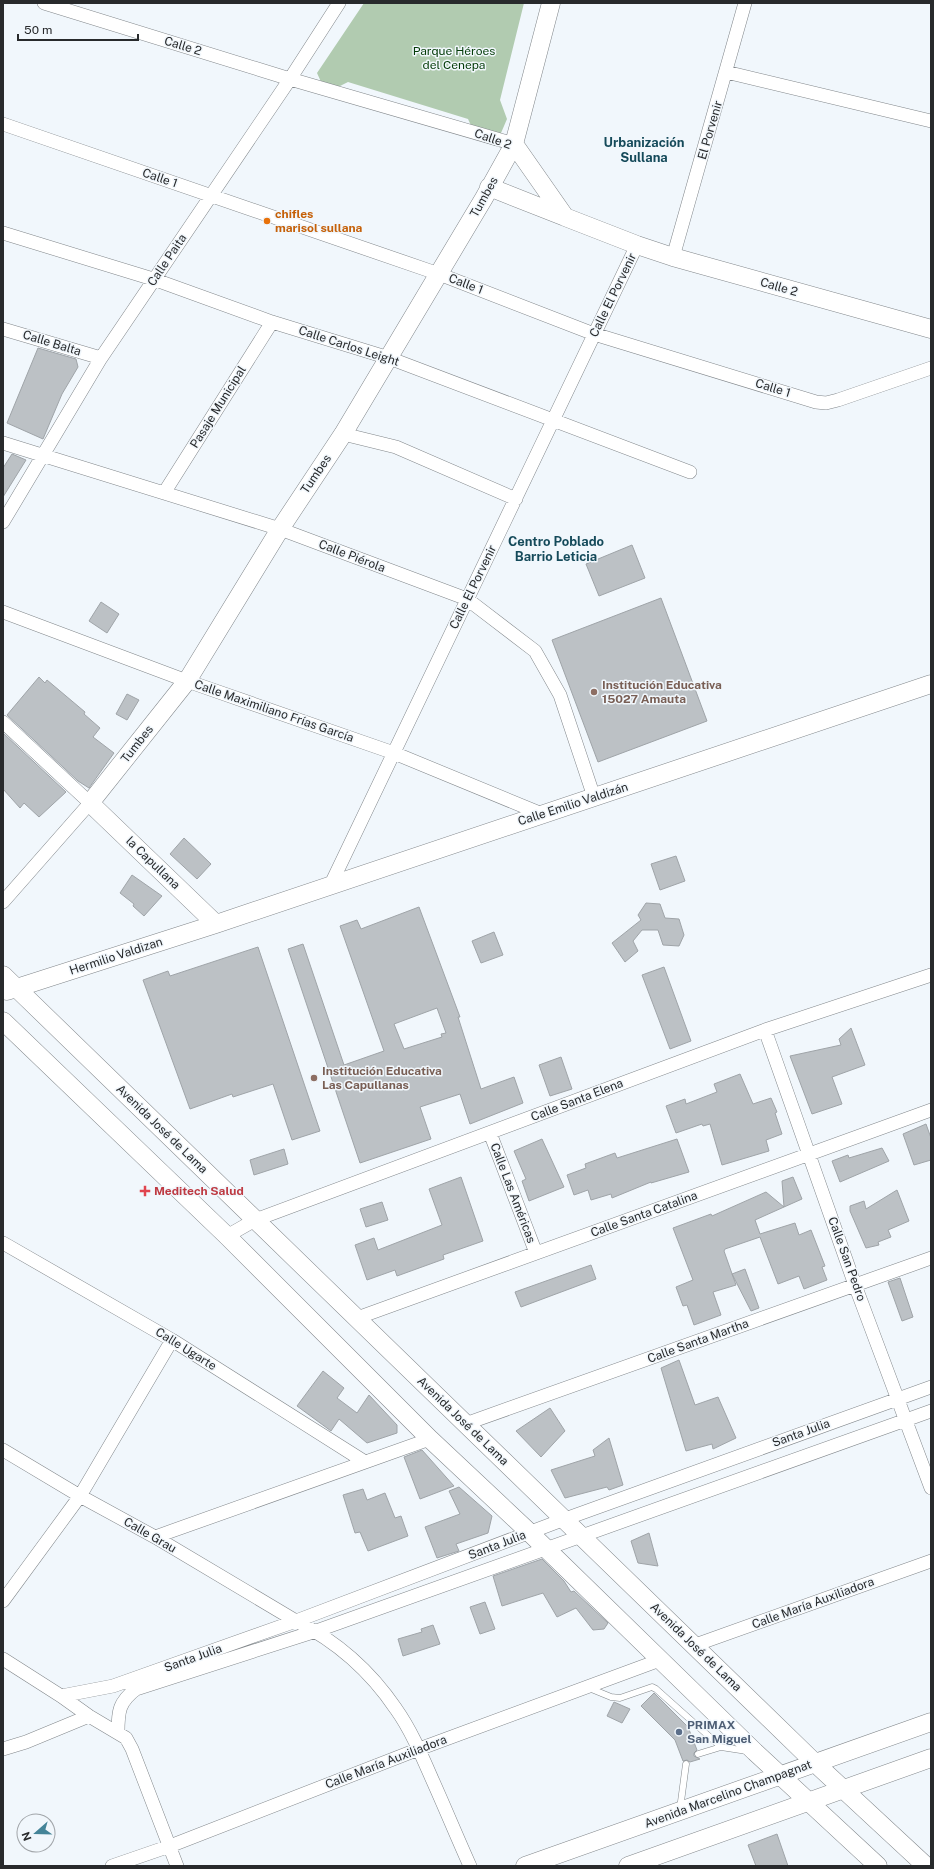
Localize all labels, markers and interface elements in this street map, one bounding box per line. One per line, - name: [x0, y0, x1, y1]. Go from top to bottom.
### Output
- scale bar: [18, 16, 138, 42]
- text: 50 m: [24, 23, 52, 37]
- street label: Calle 2: [163, 34, 203, 58]
- park label: Parque Héroes del Cenepa: [413, 44, 495, 72]
- street label: El Porvenir: [695, 99, 725, 161]
- street label: Calle 2: [473, 126, 513, 152]
- district label: Urbanización Sullana: [604, 135, 684, 165]
- street label: Calle 1: [141, 165, 179, 191]
- street label: Tumbes: [467, 174, 501, 220]
- place label: chifles marisol sullana: [275, 207, 363, 235]
- marker: chifles marisol sullana: [262, 216, 272, 226]
- street label: Calle Paita: [145, 231, 189, 289]
- street label: Calle El Porvenir: [587, 250, 640, 339]
- street label: Calle 1: [447, 271, 485, 297]
- street label: Calle 2: [759, 275, 799, 299]
- street label: Calle Carlos Leight: [297, 323, 401, 369]
- street label: Calle Balta: [21, 327, 83, 359]
- street label: Pasaje Municipal: [187, 363, 249, 451]
- street label: Calle 1: [754, 376, 792, 400]
- street label: Tumbes: [298, 452, 334, 496]
- district label: Centro Poblado Barrio Leticia: [508, 534, 604, 564]
- street label: Calle Piérola: [317, 537, 387, 575]
- street label: Calle El Porvenir: [447, 542, 500, 631]
- street label: Calle Maximiliano Frías García: [192, 677, 356, 745]
- place label: Institución Educativa 15027 Amauta: [602, 678, 722, 706]
- marker: Institución Educativa 15027 Amauta: [589, 687, 599, 697]
- street label: Tumbes: [118, 722, 156, 766]
- street label: Calle Emilio Valdizán: [516, 780, 630, 828]
- street label: la Capullana: [123, 834, 183, 892]
- street label: Hermilio Valdizan: [68, 934, 164, 978]
- place label: Institución Educativa Las Capullanas: [322, 1064, 442, 1092]
- marker: Institución Educativa Las Capullanas: [309, 1073, 319, 1083]
- street label: Calle Santa Elena: [529, 1076, 625, 1124]
- street label: Avenida José de Lama: [114, 1082, 210, 1176]
- street label: Calle Las Américas: [487, 1141, 539, 1245]
- place label: Meditech Salud: [154, 1184, 244, 1198]
- marker: Meditech Salud: [139, 1185, 151, 1197]
- street label: Calle Santa Catalina: [589, 1188, 699, 1240]
- street label: Calle San Pedro: [825, 1215, 869, 1303]
- street label: Calle Santa Martha: [645, 1316, 751, 1366]
- street label: Calle Ugarte: [153, 1325, 219, 1373]
- street label: Avenida José de Lama: [415, 1374, 511, 1468]
- street label: Santa Julia: [770, 1416, 832, 1450]
- street label: Calle Grau: [121, 1514, 179, 1556]
- street label: Santa Julia: [466, 1528, 528, 1562]
- street label: Calle María Auxiliadora: [750, 1574, 876, 1632]
- street label: Avenida José de Lama: [648, 1600, 744, 1694]
- street label: Santa Julia: [162, 1641, 224, 1675]
- place label: PRIMAX San Miguel: [687, 1718, 751, 1746]
- marker: PRIMAX San Miguel: [674, 1727, 684, 1737]
- street label: Calle María Auxiliadora: [323, 1732, 449, 1792]
- street label: Avenida Marcelino Champagnat: [643, 1757, 814, 1831]
- north arrow: [16, 1813, 56, 1853]
- text: N: [19, 1830, 34, 1843]

